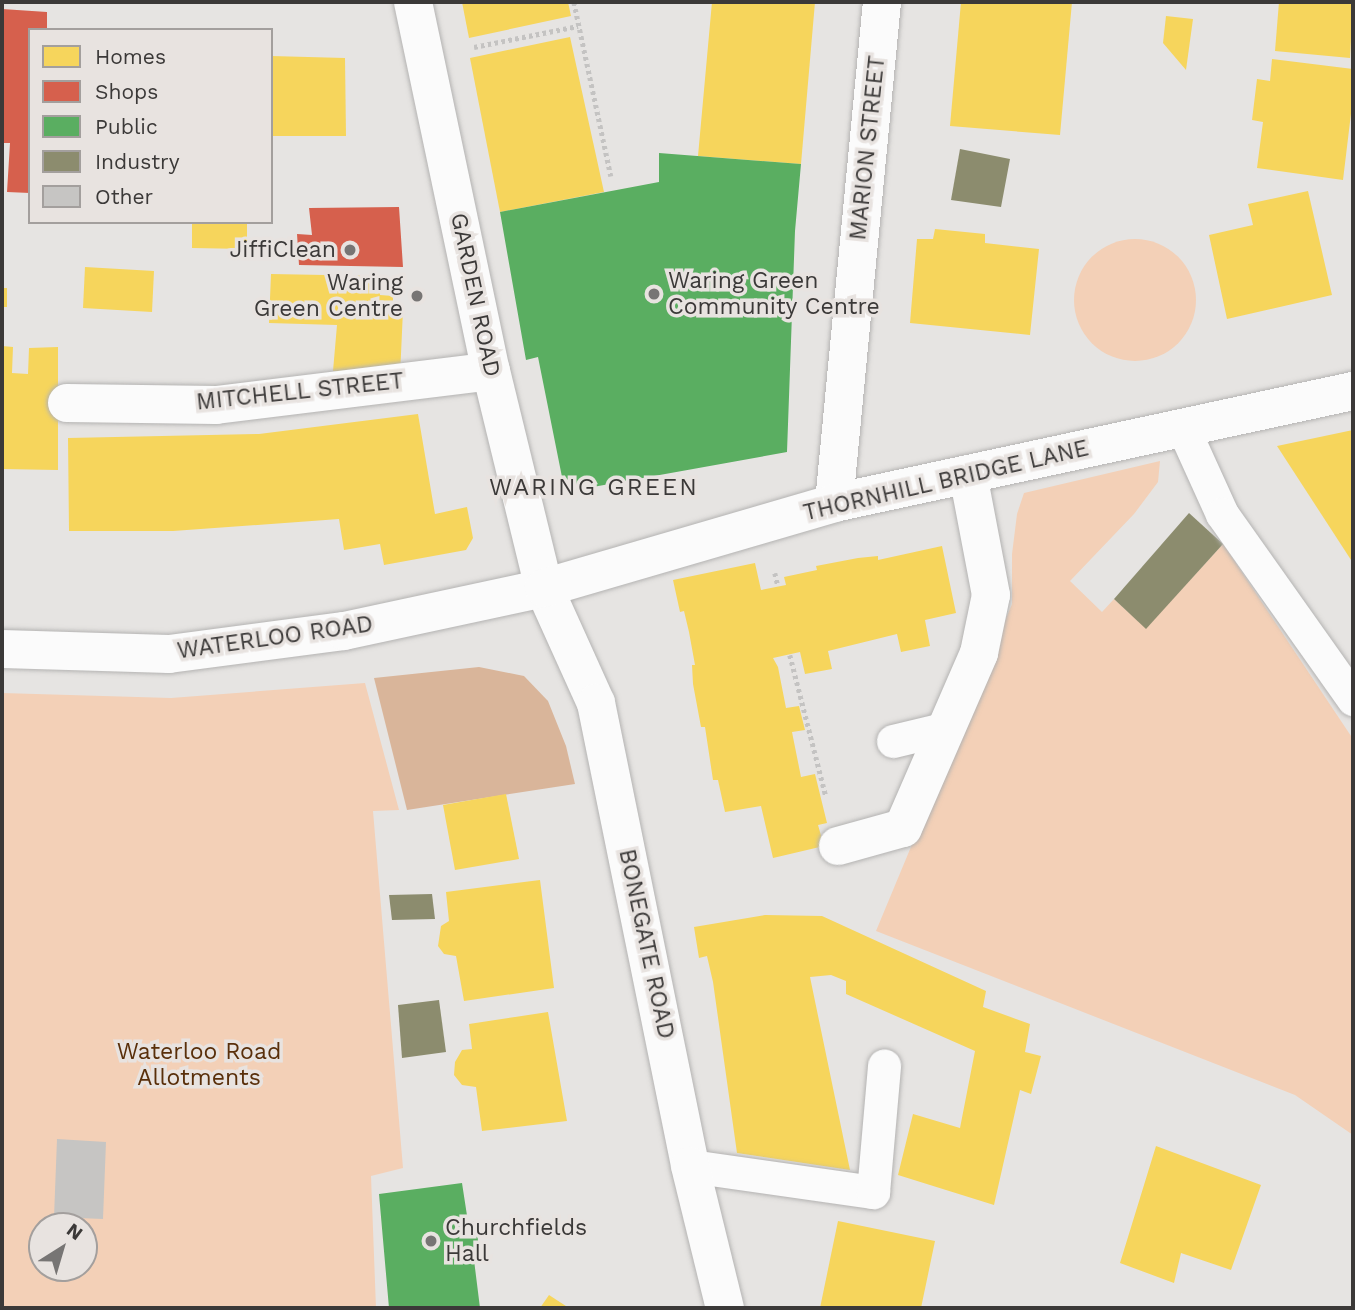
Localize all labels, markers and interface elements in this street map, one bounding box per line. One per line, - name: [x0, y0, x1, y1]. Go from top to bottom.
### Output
- legend: [28, 28, 273, 224]
- text: Homes: [95, 44, 166, 69]
- street label: MARION STREET: [845, 54, 891, 242]
- text: Shops: [95, 79, 158, 104]
- text: Public: [95, 114, 158, 139]
- text: Industry: [95, 149, 180, 174]
- text: Other: [95, 184, 153, 209]
- street label: GARDEN ROAD: [444, 211, 506, 379]
- place label: JiffiClean: [229, 236, 336, 264]
- marker: JiffiClean: [342, 242, 358, 258]
- place label: Waring Green Community Centre: [668, 267, 880, 321]
- place label: Waring Green Centre: [254, 269, 403, 323]
- marker: Waring Green Community Centre: [646, 286, 662, 302]
- marker: Waring Green Centre: [409, 288, 425, 304]
- street label: MITCHELL STREET: [195, 367, 405, 417]
- street label: THORNHILL BRIDGE LANE: [800, 435, 1092, 527]
- district label: WARING GREEN: [491, 474, 697, 502]
- street label: WATERLOO ROAD: [175, 611, 375, 665]
- street label: BONEGATE ROAD: [612, 847, 680, 1041]
- park label: Waterloo Road Allotments: [117, 1038, 281, 1092]
- north arrow: [28, 1212, 98, 1282]
- place label: Churchfields Hall: [445, 1214, 587, 1268]
- text: N: [62, 1218, 87, 1245]
- marker: Churchfields Hall: [423, 1233, 439, 1249]

